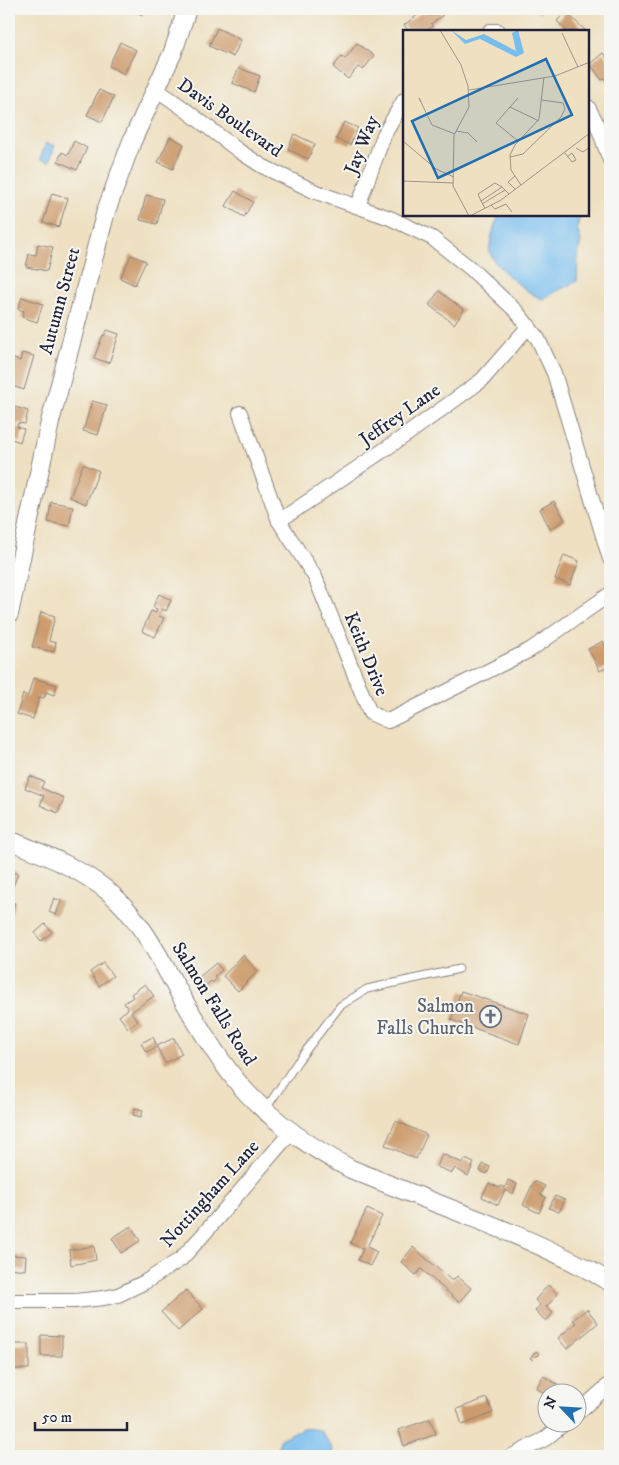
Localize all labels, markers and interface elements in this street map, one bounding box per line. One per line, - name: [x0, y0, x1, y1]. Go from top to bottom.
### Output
- inset map: [403, 30, 589, 216]
- street label: Davis Boulevard: [173, 73, 287, 163]
- street label: Jay Way: [339, 111, 385, 180]
- street label: Autumn Street: [35, 245, 85, 357]
- street label: Jeffrey Lane: [354, 379, 445, 452]
- street label: Keith Drive: [339, 609, 393, 699]
- street label: Salmon Falls Road: [167, 938, 262, 1071]
- place label: Salmon Falls Church: [376, 995, 474, 1040]
- church icon: Salmon Falls Church: [478, 1005, 502, 1029]
- street label: Nottingham Lane: [156, 1135, 264, 1252]
- north arrow: [536, 1382, 586, 1432]
- text: N: [541, 1393, 562, 1412]
- scale bar: [35, 1400, 128, 1432]
- text: 50 m: [42, 1408, 72, 1427]

